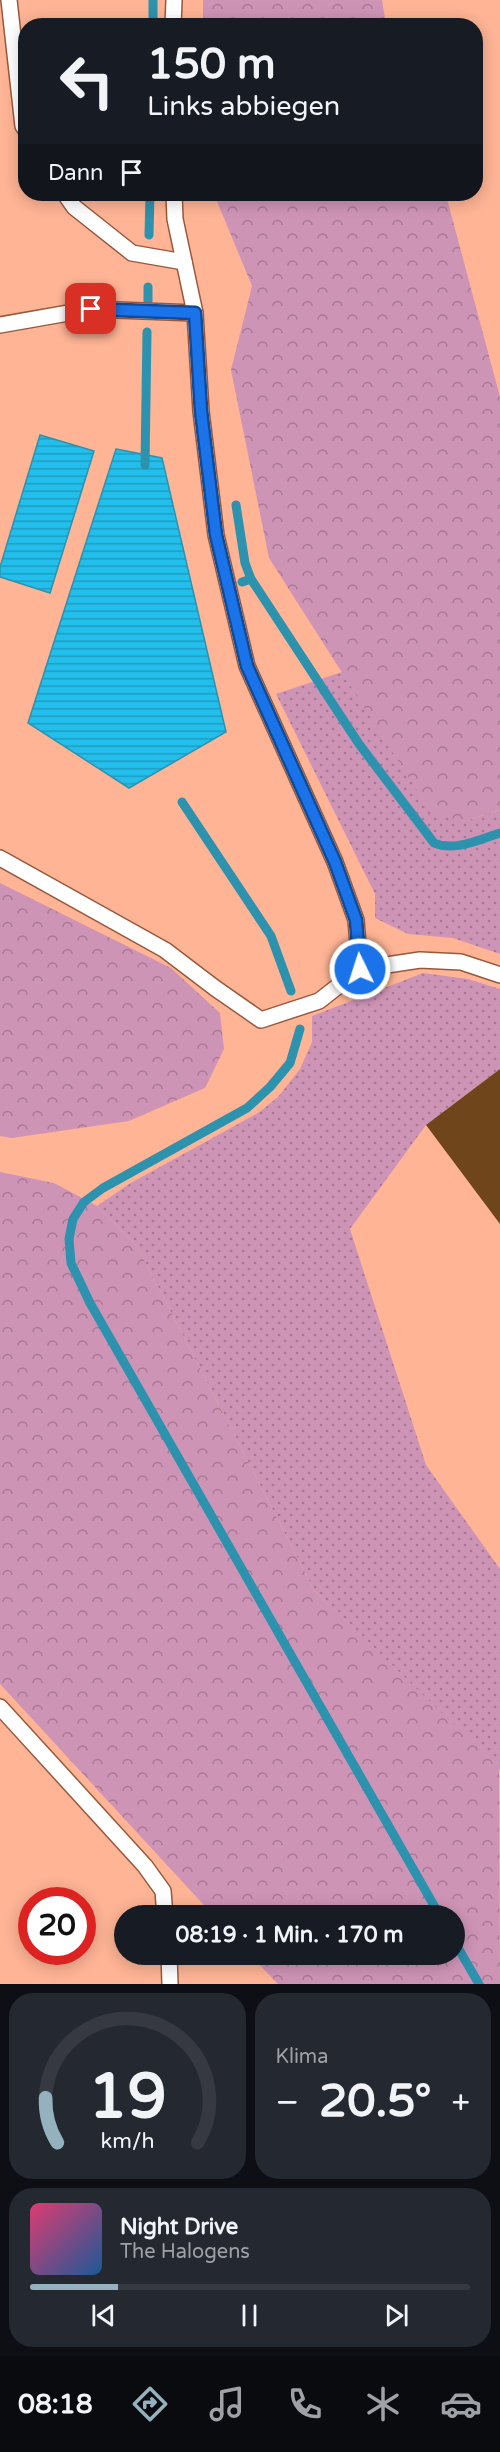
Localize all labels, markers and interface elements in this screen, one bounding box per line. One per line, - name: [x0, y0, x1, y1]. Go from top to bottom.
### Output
- text: 150 m: [147, 39, 276, 90]
- icon: left: [48, 42, 126, 120]
- text: Links abbiegen: [147, 90, 340, 123]
- icon: arrive: [115, 156, 148, 189]
- text: Dann: [48, 160, 103, 186]
- pin: [65, 283, 116, 334]
- icon: arrive: [74, 292, 107, 325]
- position arrow: [328, 937, 392, 1001]
- speed limit sign: 20: [18, 1887, 96, 1965]
- text: 08:19 · 1 Min. · 170 m: [176, 1922, 403, 1948]
- text: Klima: [276, 2045, 328, 2069]
- text: 19: [88, 2060, 166, 2135]
- text: 20.5°: [319, 2075, 432, 2129]
- text: −: [276, 2083, 299, 2122]
- text: +: [451, 2083, 470, 2122]
- text: km/h: [100, 2128, 154, 2154]
- text: Night Drive: [120, 2214, 238, 2240]
- text: The Halogens: [120, 2240, 250, 2264]
- icon: previous: [87, 2299, 120, 2332]
- icon: pause: [233, 2299, 266, 2332]
- icon: next: [380, 2299, 413, 2332]
- icon: directions: [129, 2383, 171, 2425]
- icon: music: [206, 2383, 248, 2425]
- icon: phone: [284, 2383, 326, 2425]
- icon: climate: [362, 2383, 404, 2425]
- icon: car: [440, 2383, 482, 2425]
- text: 08:18: [18, 2388, 93, 2421]

